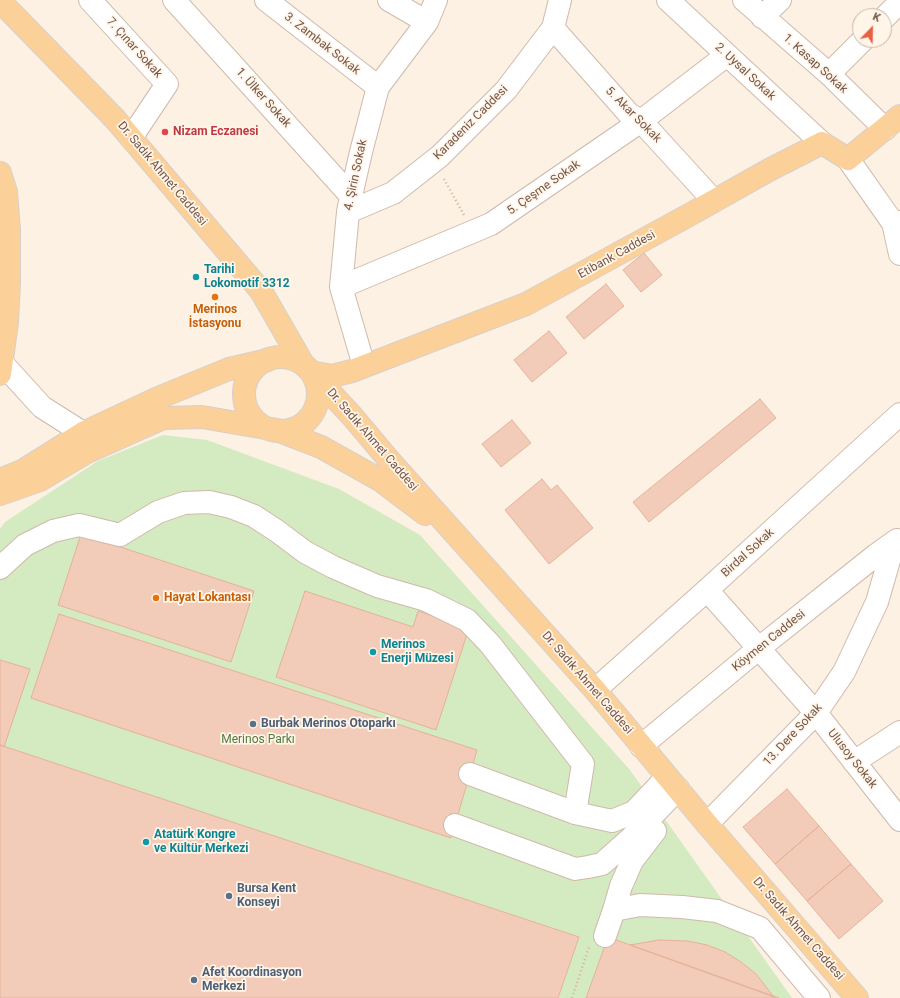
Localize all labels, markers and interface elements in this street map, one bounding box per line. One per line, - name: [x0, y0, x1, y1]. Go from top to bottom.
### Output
- north arrow: [852, 8, 892, 48]
- street label: 3. Zambak Sokak: [281, 10, 363, 78]
- text: K: [871, 10, 882, 25]
- street label: 7. Çınar Sokak: [103, 15, 165, 81]
- street label: 1. Kasap Sokak: [780, 31, 850, 97]
- street label: 2. Uysal Sokak: [712, 40, 778, 104]
- street label: 1. Ülker Sokak: [232, 65, 294, 131]
- street label: Karadeniz Caddesi: [431, 83, 511, 163]
- street label: 5. Akar Sokak: [602, 84, 664, 146]
- street label: Dr. Sadık Ahmet Caddesi: [114, 119, 210, 229]
- place label: Nizam Eczanesi: [173, 125, 259, 139]
- marker: Nizam Eczanesi: [160, 127, 170, 137]
- street label: 4. Şirin Sokak: [341, 138, 371, 212]
- street label: 5. Çeşme Sokak: [505, 158, 583, 218]
- street label: Etibank Caddesi: [576, 228, 658, 282]
- place label: Tarihi Lokomotif 3312: [204, 263, 290, 291]
- marker: Tarihi Lokomotif 3312: [191, 272, 201, 282]
- marker: Merinos İstasyonu: [210, 292, 220, 302]
- place label: Merinos İstasyonu: [189, 303, 241, 331]
- street label: Dr. Sadık Ahmet Caddesi: [323, 386, 421, 494]
- street label: Birdal Sokak: [719, 526, 777, 580]
- place label: Hayat Lokantası: [164, 591, 251, 605]
- marker: Hayat Lokantası: [151, 593, 161, 603]
- street label: Köymen Caddesi: [730, 607, 808, 675]
- street label: Dr. Sadık Ahmet Caddesi: [538, 629, 636, 737]
- place label: Merinos Enerji Müzesi: [381, 638, 454, 666]
- marker: Merinos Enerji Müzesi: [368, 647, 378, 657]
- street label: 13. Dere Sokak: [761, 701, 825, 769]
- place label: Burbak Merinos Otoparkı: [261, 717, 396, 731]
- marker: Burbak Merinos Otoparkı: [248, 719, 258, 729]
- street label: Ulusoy Sokak: [824, 726, 880, 792]
- park label: Merinos Parkı: [221, 733, 295, 747]
- place label: Atatürk Kongre ve Kültür Merkezi: [154, 828, 248, 856]
- marker: Atatürk Kongre ve Kültür Merkezi: [141, 837, 151, 847]
- street label: Dr. Sadık Ahmet Caddesi: [749, 875, 847, 983]
- place label: Bursa Kent Konseyi: [237, 882, 296, 910]
- marker: Bursa Kent Konseyi: [224, 891, 234, 901]
- place label: Afet Koordinasyon Merkezi: [202, 966, 302, 994]
- marker: Afet Koordinasyon Merkezi: [189, 975, 199, 985]

